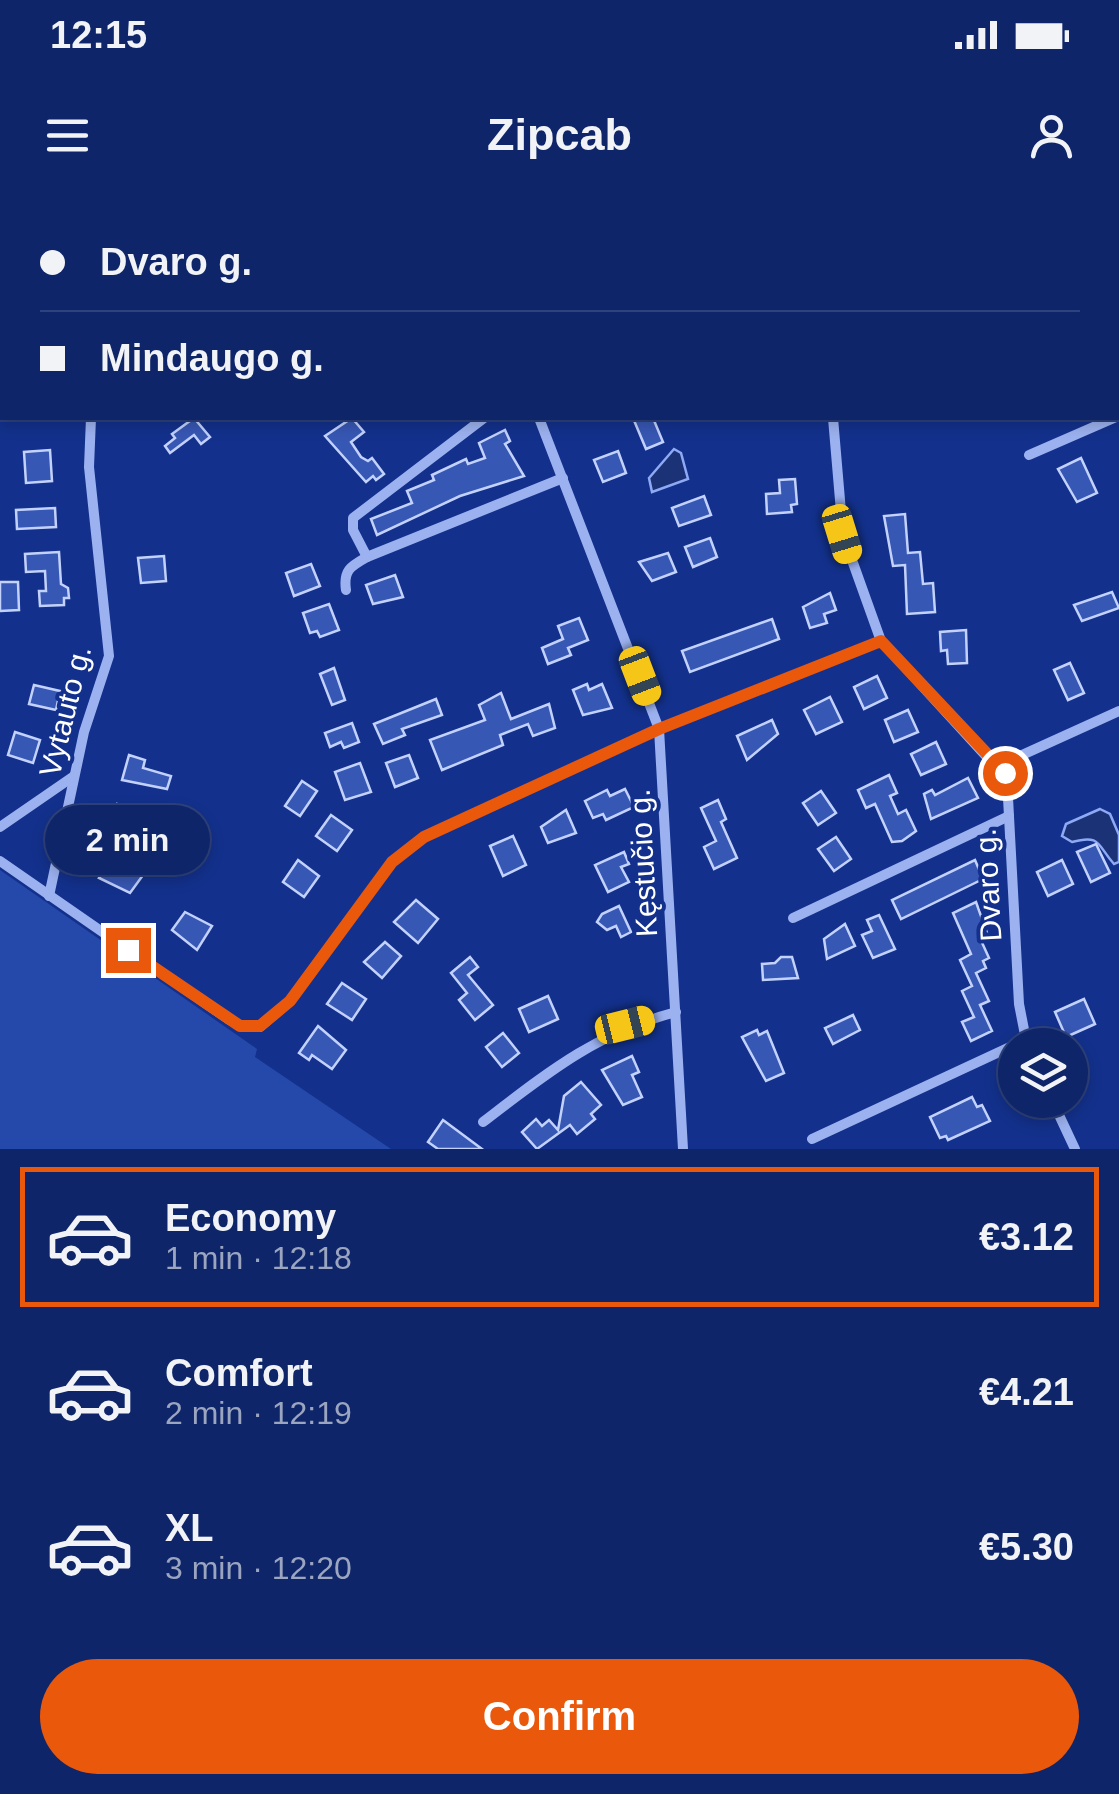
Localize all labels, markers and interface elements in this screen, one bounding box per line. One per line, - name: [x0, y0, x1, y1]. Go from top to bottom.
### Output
- text: 12:15: [50, 14, 147, 56]
- icon: menu: [40, 108, 95, 163]
- icon: person: [1024, 108, 1079, 163]
- text: Zipcab: [487, 109, 632, 160]
- text: Dvaro g.: [100, 241, 252, 283]
- text: Mindaugo g.: [100, 337, 324, 379]
- car: [819, 501, 865, 567]
- street label: Vytauto g.: [33, 642, 97, 780]
- car: [615, 643, 665, 709]
- route start: [983, 751, 1028, 796]
- street label: Kęstučio g.: [623, 788, 663, 938]
- callout: 2 min: [46, 805, 210, 875]
- text: 2 min: [86, 822, 169, 858]
- street label: Dvaro g.: [969, 828, 1007, 942]
- route end: [106, 928, 151, 973]
- car: [592, 1003, 658, 1047]
- map controls: [998, 1028, 1088, 1118]
- button: layers: [998, 1028, 1088, 1118]
- icon: car: [45, 1192, 135, 1282]
- text: Economy: [165, 1197, 336, 1239]
- text: €3.12: [979, 1216, 1074, 1258]
- text: 1 min · 12:18: [165, 1240, 352, 1276]
- icon: car: [45, 1347, 135, 1437]
- text: Comfort: [165, 1352, 313, 1394]
- text: €4.21: [979, 1371, 1074, 1413]
- text: 2 min · 12:19: [165, 1395, 352, 1431]
- icon: car: [45, 1502, 135, 1592]
- text: XL: [165, 1507, 214, 1549]
- text: €5.30: [979, 1526, 1074, 1568]
- text: 3 min · 12:20: [165, 1550, 352, 1586]
- button: Confirm: [40, 1659, 1079, 1774]

